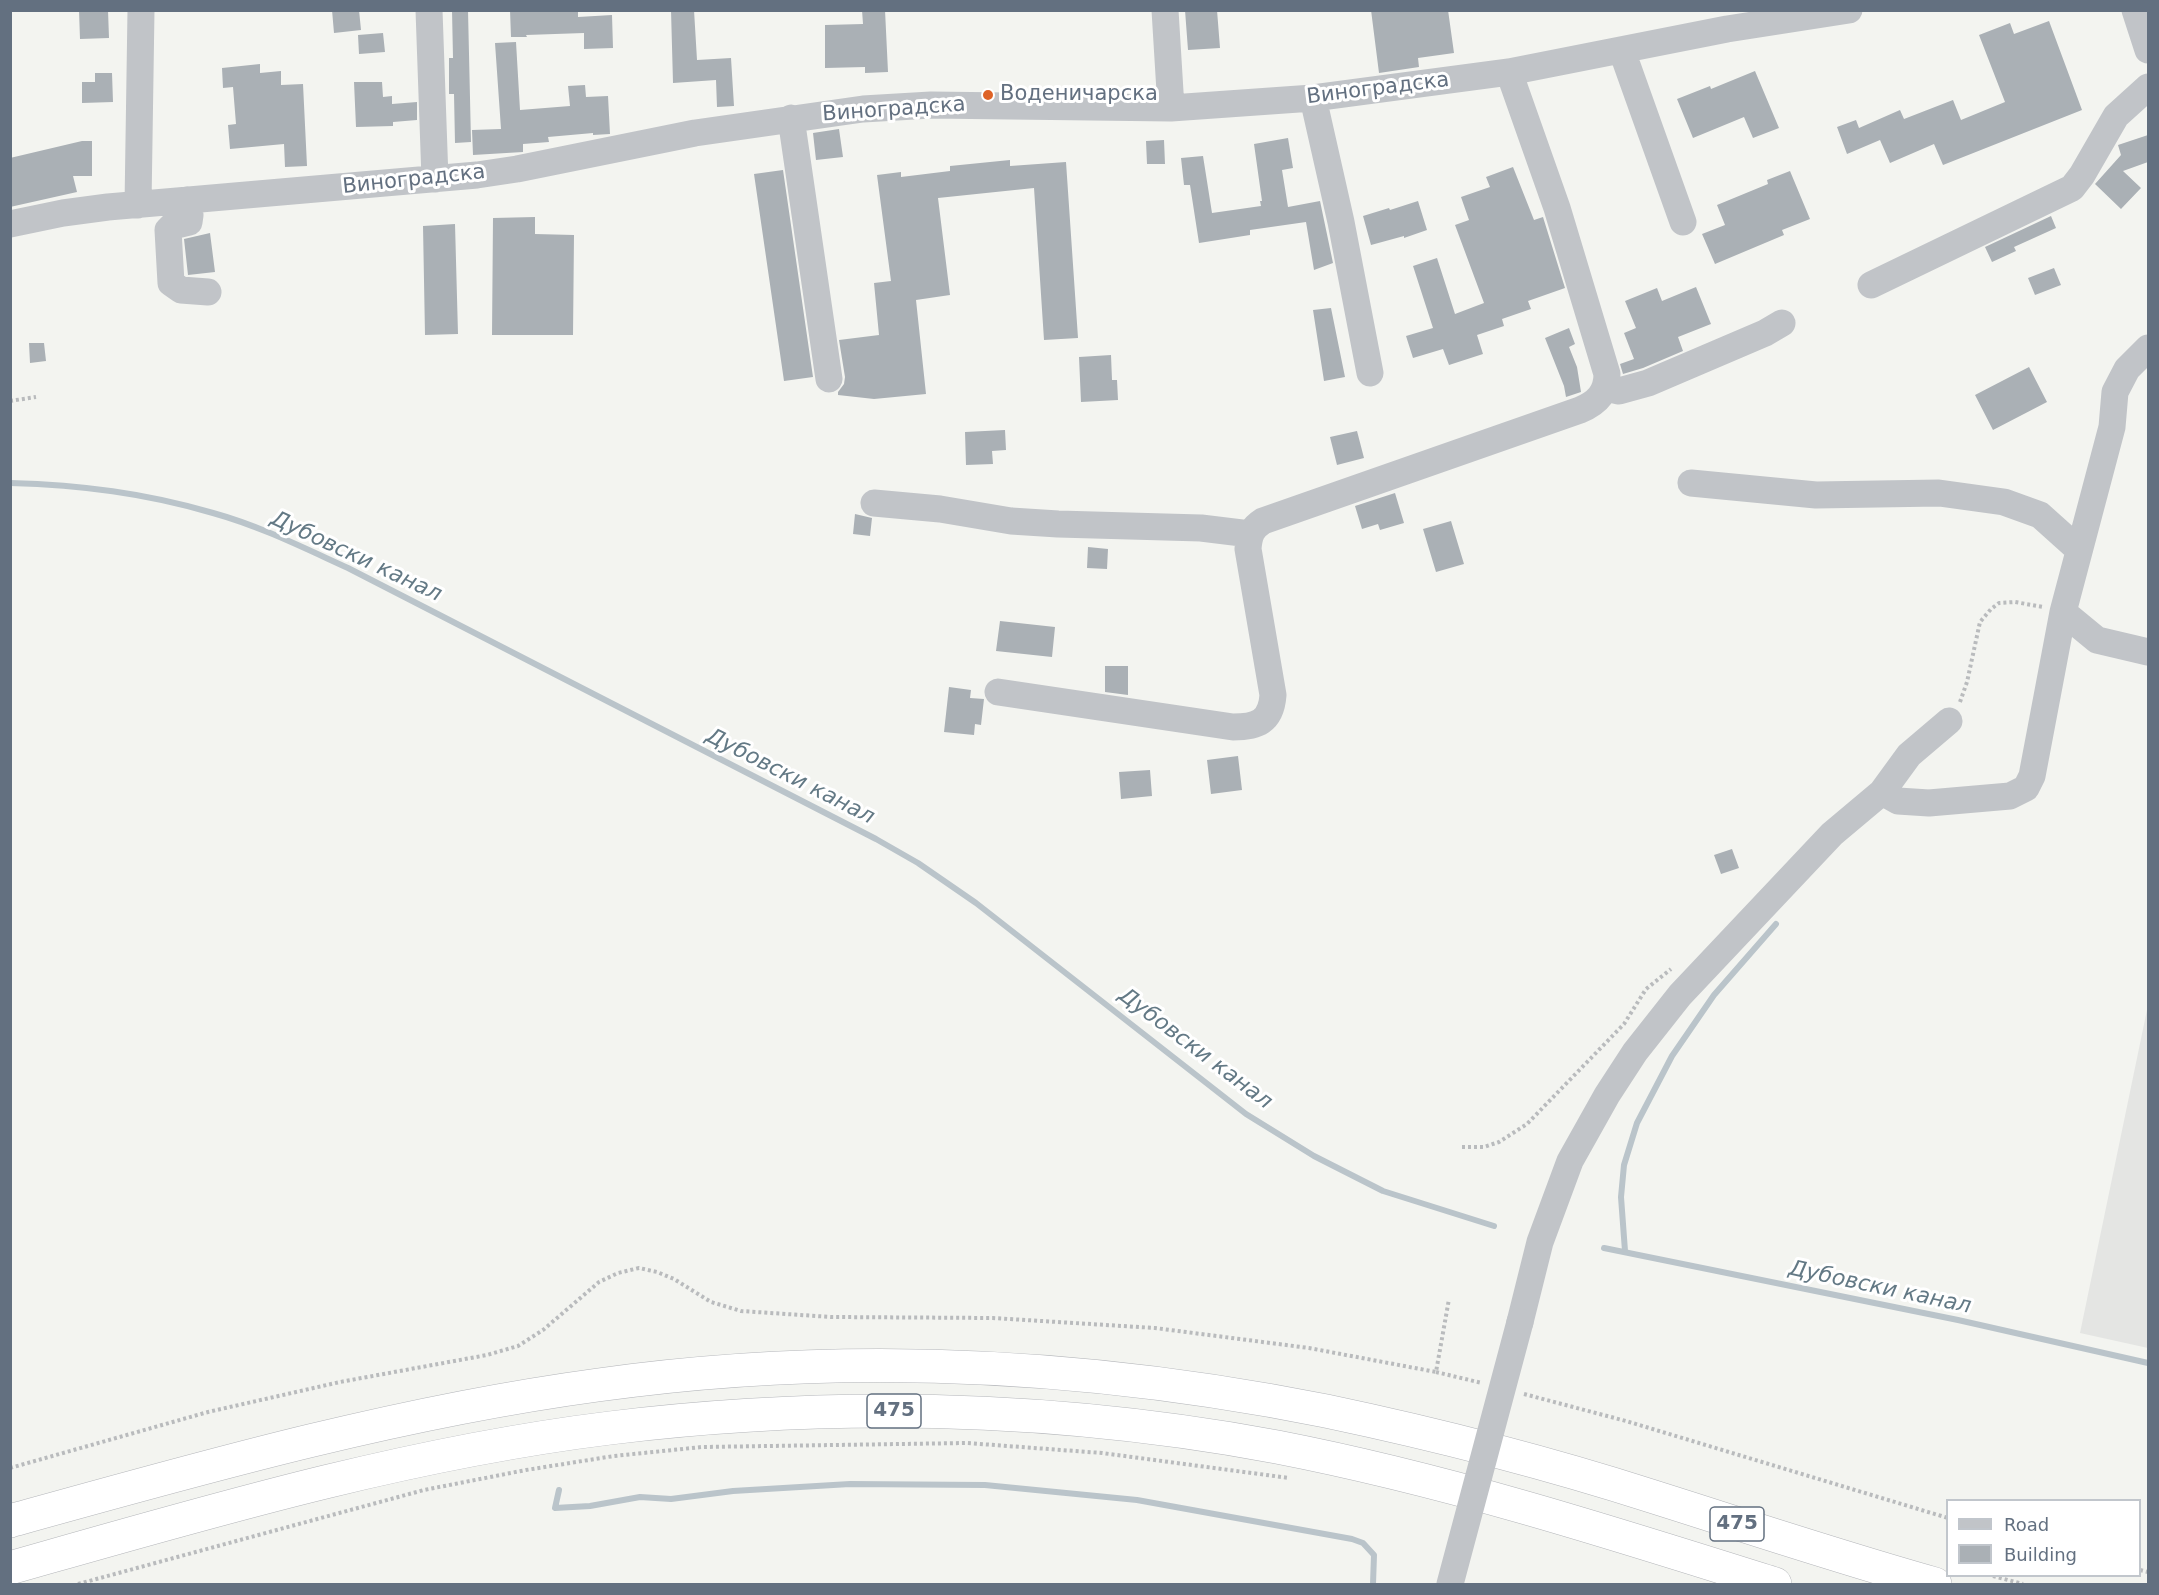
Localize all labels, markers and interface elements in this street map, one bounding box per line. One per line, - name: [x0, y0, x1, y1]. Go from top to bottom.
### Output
- street label: Виноградска: [1305, 68, 1451, 110]
- place label: Воденичарска: [1000, 82, 1158, 108]
- marker: Воденичарска: [981, 88, 995, 102]
- street label: Виноградска: [822, 92, 966, 128]
- street label: Виноградска: [341, 160, 487, 200]
- water label: Дубовски канал: [266, 506, 446, 608]
- water label: Дубовски канал: [701, 723, 879, 831]
- water label: Дубовски канал: [1113, 983, 1277, 1115]
- water label: Дубовски канал: [1786, 1256, 1974, 1320]
- road number: 475: [867, 1394, 921, 1428]
- legend: [1946, 1499, 2141, 1577]
- road number: 475: [1710, 1507, 1764, 1541]
- text: Road: [2004, 1514, 2049, 1535]
- text: Building: [2004, 1544, 2077, 1565]

